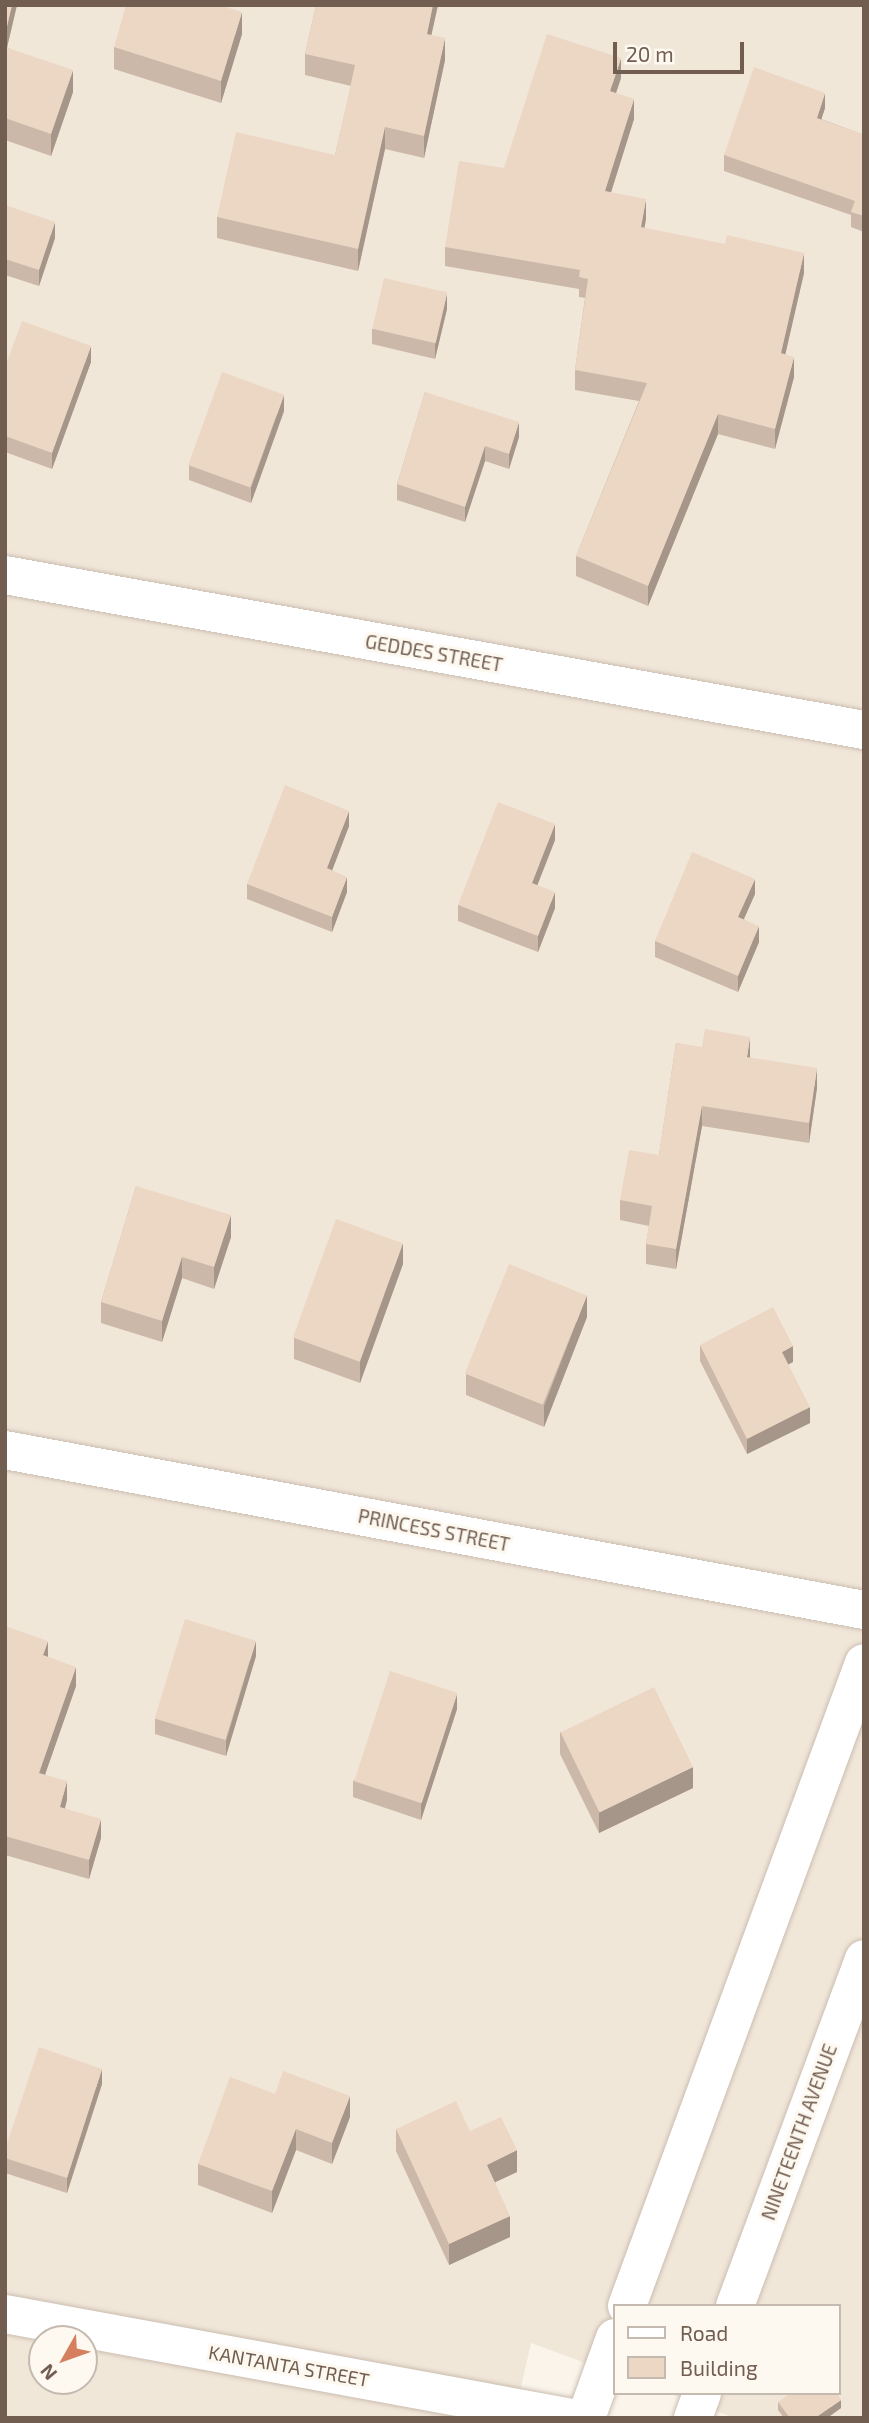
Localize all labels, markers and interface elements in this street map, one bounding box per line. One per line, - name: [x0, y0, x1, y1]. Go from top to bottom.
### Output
- scale bar: [617, 28, 748, 72]
- text: 20 m: [626, 41, 674, 66]
- street label: GEDDES STREET: [364, 630, 504, 676]
- street label: PRINCESS STREET: [356, 1504, 512, 1556]
- street label: NINETEENTH AVENUE: [756, 2041, 842, 2223]
- legend: [614, 2304, 841, 2395]
- text: Road: [680, 2320, 728, 2345]
- north arrow: [28, 2325, 98, 2395]
- street label: KANTANTA STREET: [207, 2341, 371, 2391]
- text: Building: [680, 2355, 758, 2380]
- text: N: [35, 2360, 61, 2385]

